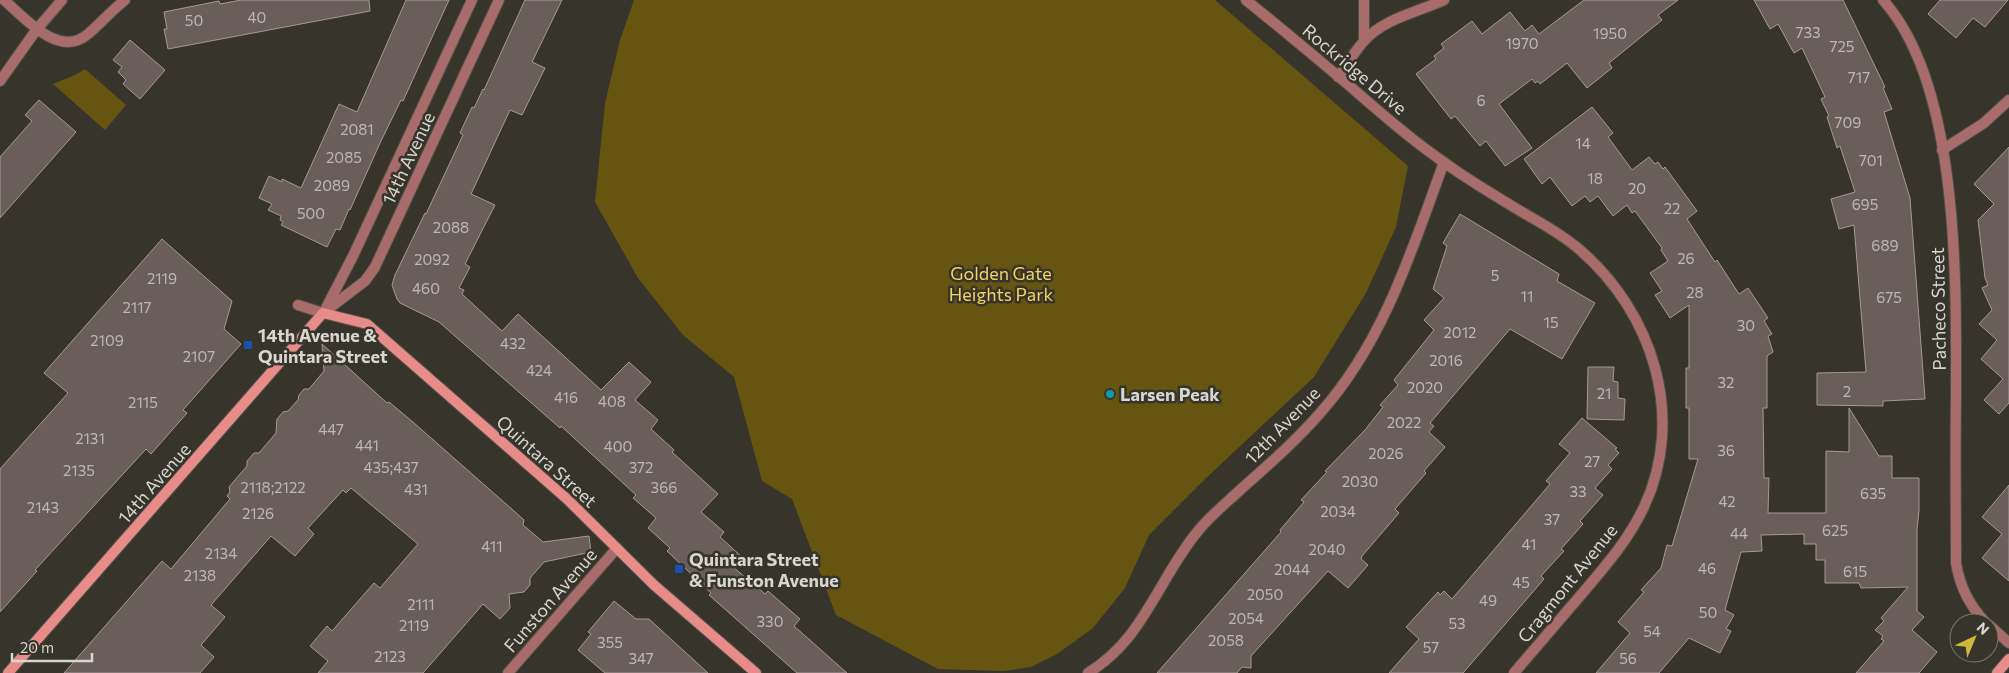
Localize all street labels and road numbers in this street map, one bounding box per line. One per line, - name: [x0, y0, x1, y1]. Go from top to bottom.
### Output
- street label: Rockridge Drive: [1298, 19, 1412, 119]
- street label: 14th Avenue: [377, 108, 439, 208]
- street label: Pacheco Street: [1926, 247, 1950, 371]
- street label: 12th Avenue: [1240, 382, 1324, 468]
- street label: Quintara Street: [492, 410, 602, 512]
- street label: 14th Avenue: [113, 438, 195, 528]
- street label: Cragmont Avenue: [1512, 519, 1622, 647]
- street label: Funston Avenue: [499, 544, 601, 656]

